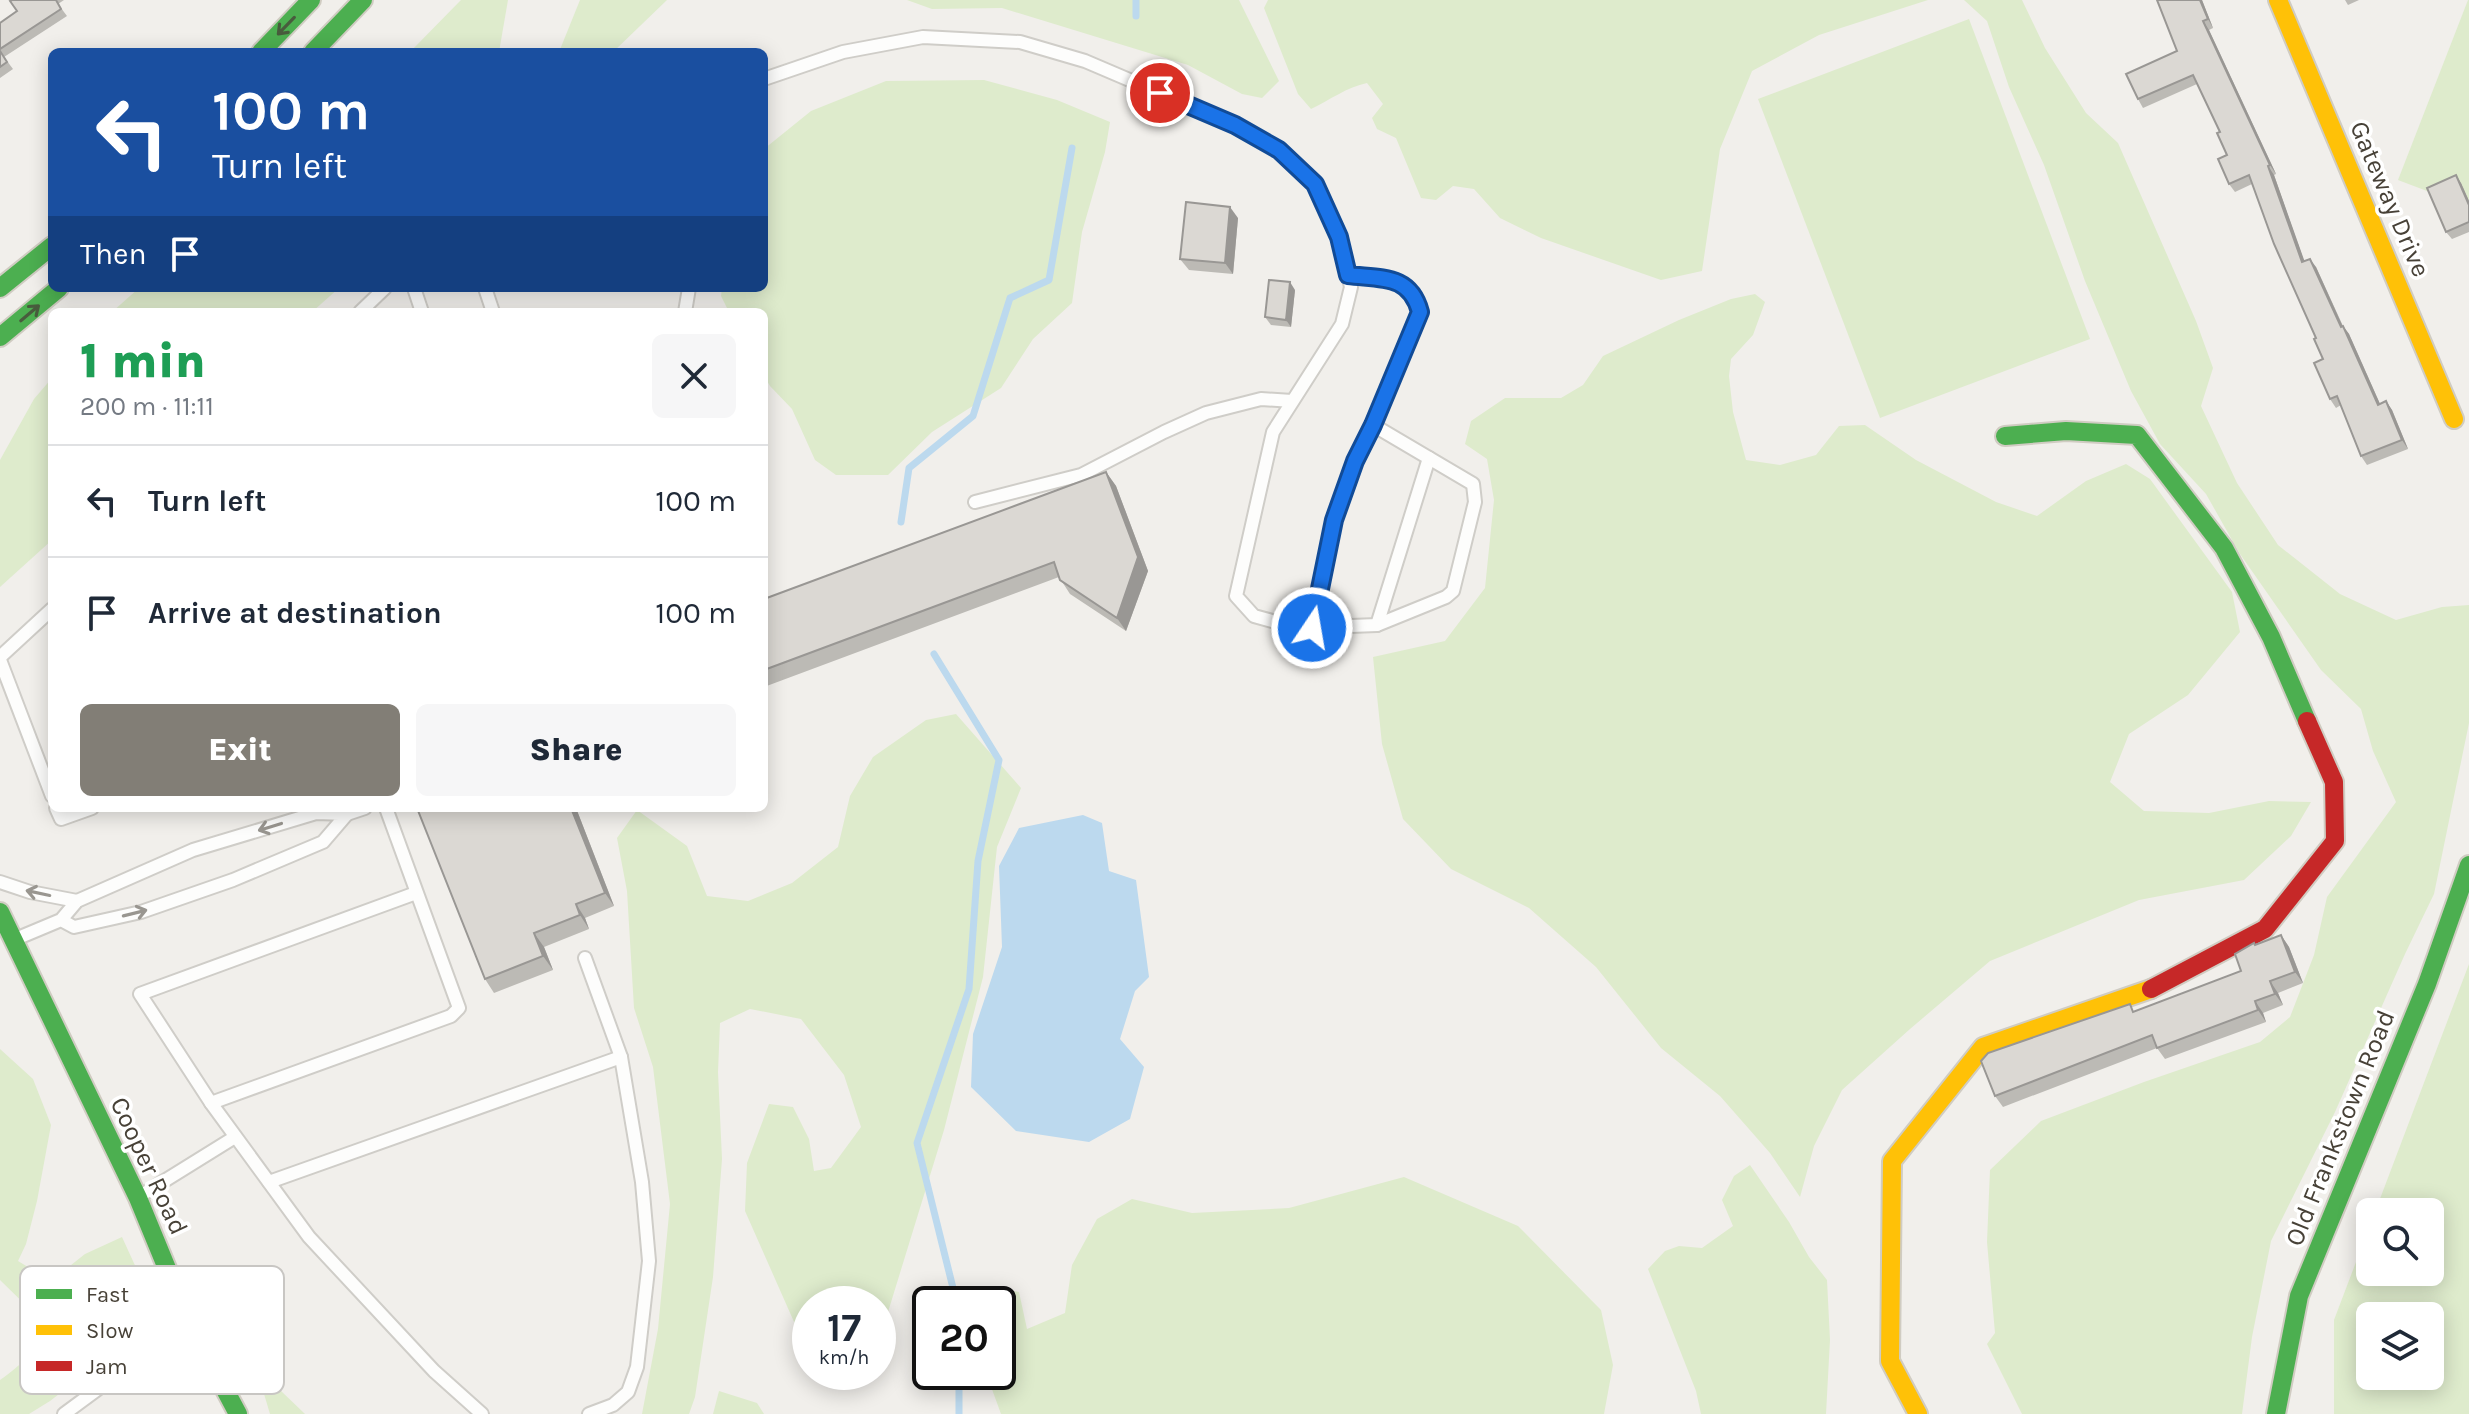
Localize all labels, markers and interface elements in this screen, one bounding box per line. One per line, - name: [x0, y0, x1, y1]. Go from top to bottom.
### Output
- one-way arrow: [277, 16, 296, 35]
- pin: [1126, 59, 1194, 127]
- icon: arrive: [1138, 71, 1182, 115]
- text: 100 m: [212, 78, 370, 143]
- icon: left: [80, 80, 184, 184]
- street label: Gateway Drive: [2343, 116, 2437, 282]
- text: Turn left: [212, 145, 347, 187]
- icon: arrive: [163, 232, 207, 276]
- text: Then: [80, 236, 147, 272]
- one-way arrow: [19, 304, 40, 322]
- text: 1 min: [80, 333, 206, 389]
- button: close: [652, 334, 736, 418]
- text: 200 m · 11:11: [80, 391, 214, 422]
- icon: left: [80, 479, 124, 523]
- text: Turn left: [148, 483, 266, 519]
- text: 100 m: [655, 483, 736, 519]
- position arrow: [1270, 586, 1354, 670]
- icon: arrive: [80, 591, 124, 635]
- text: Arrive at destination: [148, 595, 442, 631]
- text: 100 m: [655, 595, 736, 631]
- button: Exit: [80, 704, 400, 796]
- button: Share: [416, 704, 736, 796]
- one-way arrow: [258, 820, 284, 835]
- one-way arrow: [26, 885, 52, 900]
- one-way arrow: [122, 905, 148, 920]
- street label: Old Frankstown Road: [2279, 1006, 2401, 1250]
- street label: Cooper Road: [104, 1092, 194, 1240]
- map controls: [2356, 1198, 2444, 1390]
- button: search: [2356, 1198, 2444, 1286]
- legend: [20, 1266, 284, 1394]
- text: Fast: [86, 1282, 129, 1308]
- speed limit sign: 20: [912, 1286, 1016, 1390]
- button: layers: [2356, 1302, 2444, 1390]
- text: 17: [827, 1304, 861, 1351]
- text: Slow: [86, 1318, 133, 1344]
- text: km/h: [819, 1346, 869, 1369]
- text: Jam: [86, 1354, 128, 1380]

